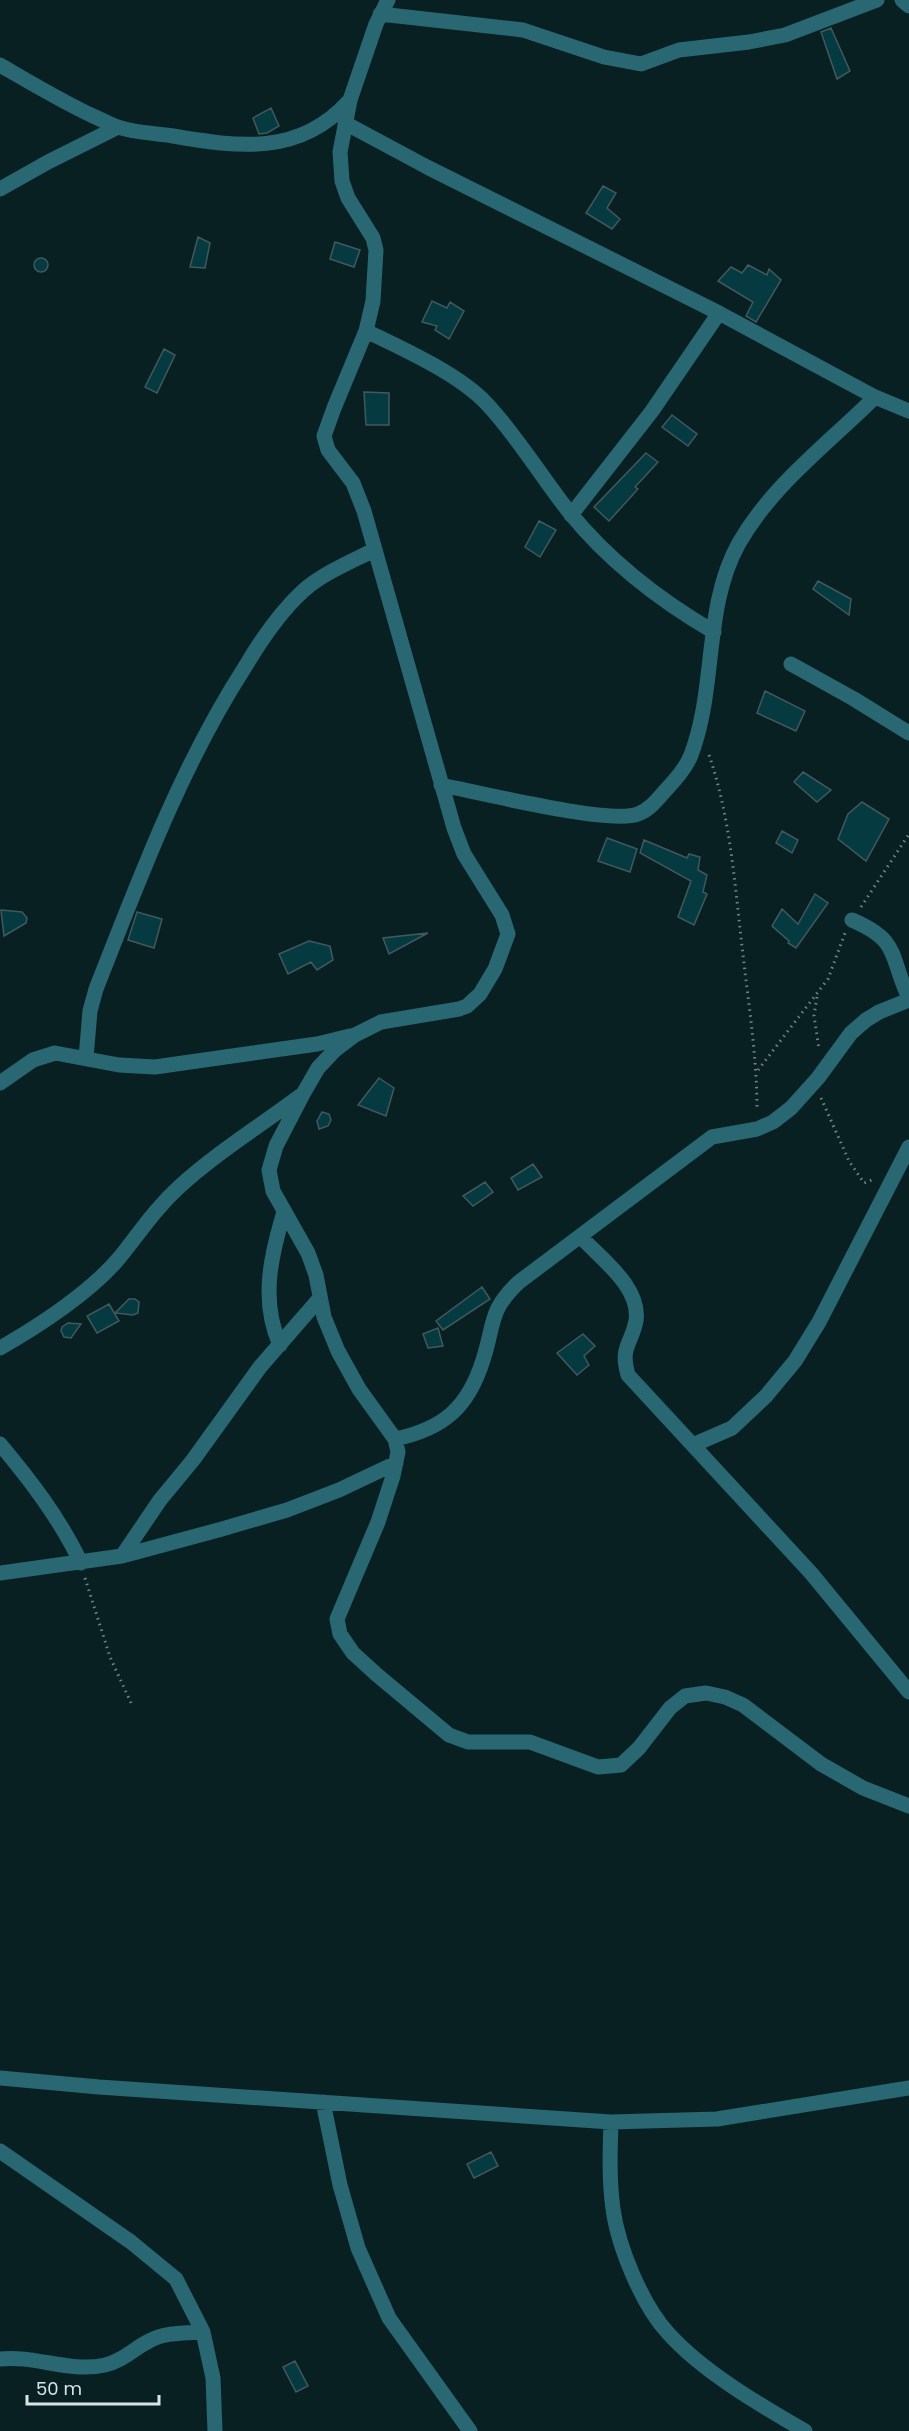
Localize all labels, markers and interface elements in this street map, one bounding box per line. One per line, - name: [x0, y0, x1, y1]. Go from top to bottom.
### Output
- scale bar: [27, 2368, 159, 2406]
- text: 50 m: [36, 2376, 82, 2401]

